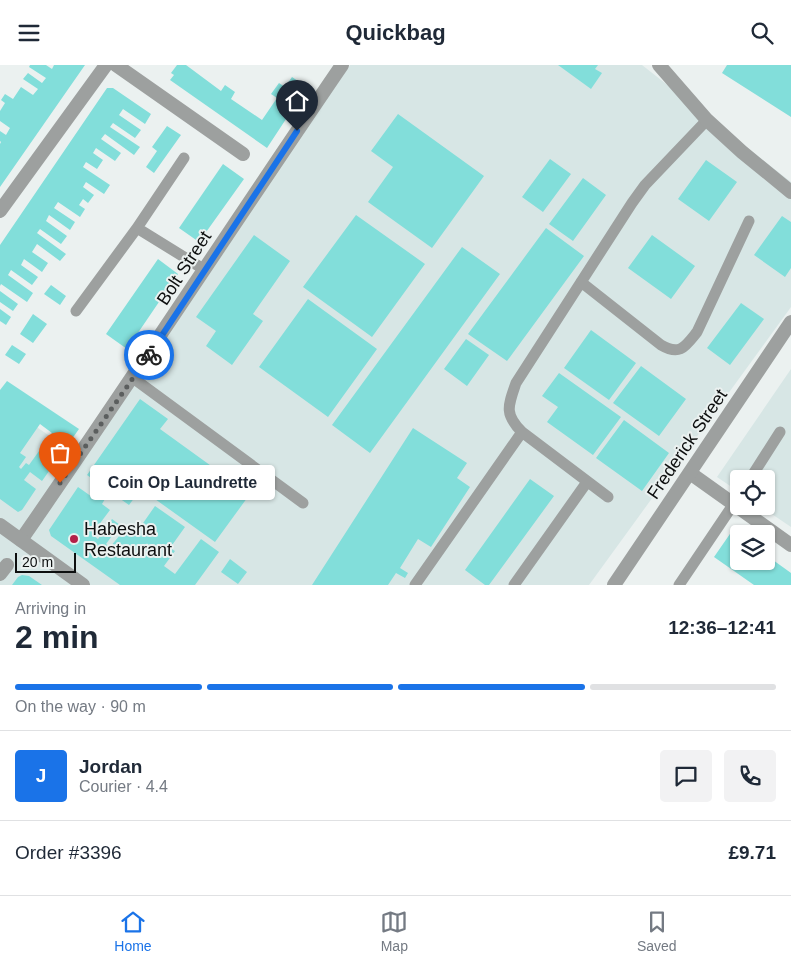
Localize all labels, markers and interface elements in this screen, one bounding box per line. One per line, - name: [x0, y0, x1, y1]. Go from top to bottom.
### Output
- icon: menu: [15, 19, 43, 47]
- icon: search: [748, 19, 776, 47]
- text: Quickbag: [345, 20, 446, 45]
- pin: [276, 80, 318, 131]
- icon: home: [283, 87, 311, 115]
- street label: Bolt Street: [153, 227, 215, 309]
- courier: [124, 330, 174, 380]
- icon: bike: [135, 341, 163, 369]
- street label: Frederick Street: [643, 385, 731, 503]
- pin: [39, 432, 81, 483]
- icon: bag: [46, 439, 74, 467]
- callout: Coin Op Laundrette: [90, 465, 275, 501]
- map controls: [730, 470, 775, 570]
- button: locate: [730, 470, 775, 515]
- text: Coin Op Laundrette: [108, 474, 257, 491]
- place label: Habesha Restaurant: [84, 519, 172, 560]
- button: layers: [730, 525, 775, 570]
- marker: Habesha Restaurant: [68, 533, 80, 545]
- scale bar: [15, 550, 76, 573]
- text: 20 m: [22, 554, 53, 570]
- text: Arriving in: [15, 600, 86, 617]
- text: 12:36–12:41: [668, 617, 776, 638]
- text: 2 min: [15, 619, 99, 655]
- text: On the way · 90 m: [15, 698, 146, 715]
- button: chat: [660, 750, 712, 802]
- button: phone: [724, 750, 776, 802]
- text: Jordan: [79, 756, 142, 777]
- text: J: [36, 765, 46, 786]
- text: Courier · 4.4: [79, 778, 168, 795]
- text: Order #3396: [15, 842, 122, 863]
- text: £9.71: [728, 842, 776, 863]
- tab: Home: [114, 908, 152, 954]
- tab: Map: [380, 908, 408, 954]
- tab: Saved: [637, 908, 677, 954]

